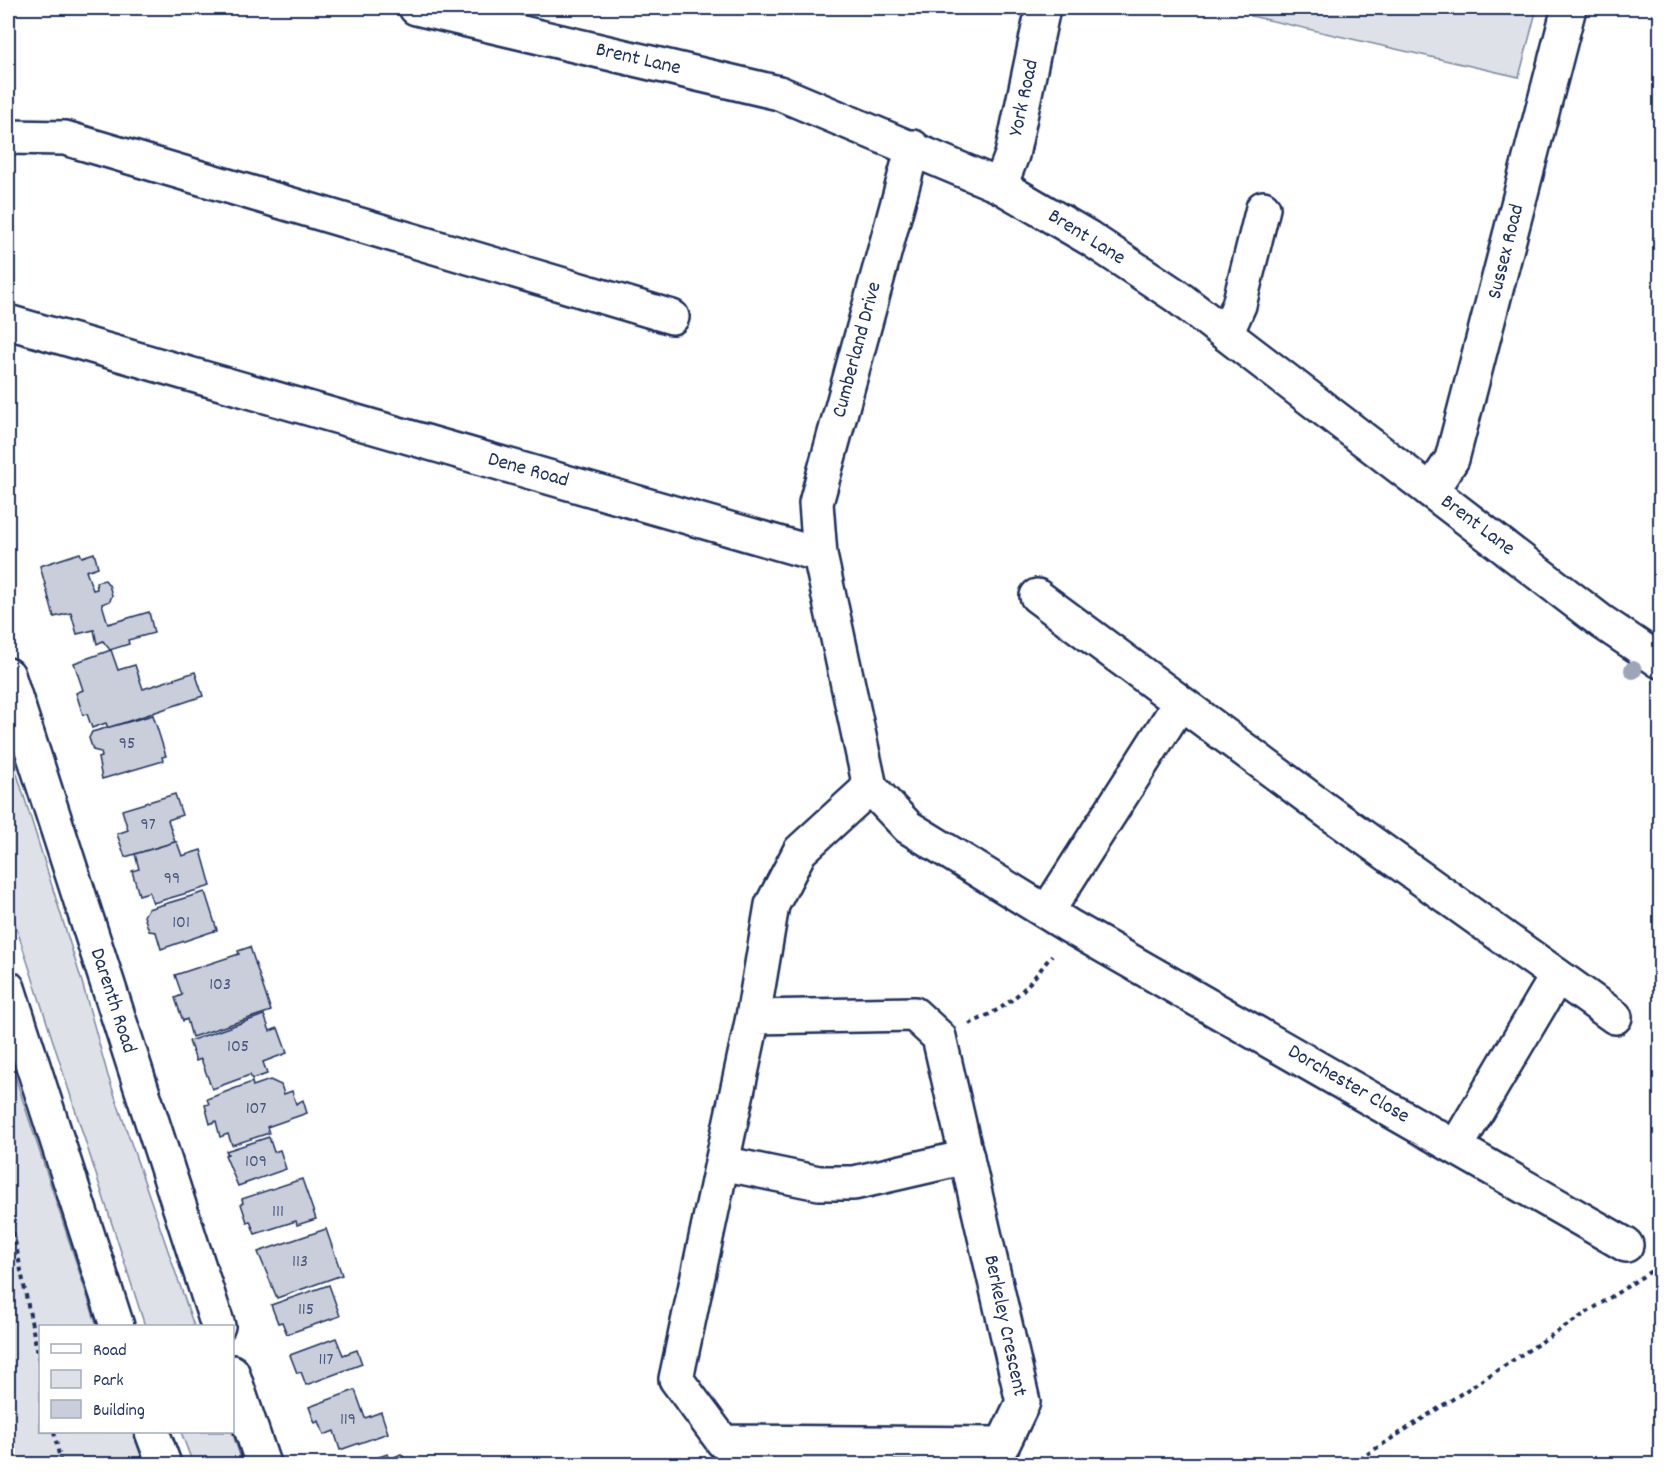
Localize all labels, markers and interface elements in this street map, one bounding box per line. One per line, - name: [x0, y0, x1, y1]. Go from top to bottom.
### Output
- street label: Brent Lane: [592, 36, 684, 84]
- street label: York Road: [1002, 57, 1048, 139]
- street label: Sussex Road: [1481, 201, 1533, 303]
- street label: Brent Lane: [1041, 202, 1131, 274]
- street label: Cumberland Drive: [825, 279, 891, 421]
- street label: Dene Road: [484, 445, 572, 497]
- street label: Brent Lane: [1433, 488, 1521, 564]
- house number: 95: [119, 732, 135, 757]
- house number: 97: [140, 813, 156, 838]
- house number: 99: [164, 867, 180, 892]
- house number: 101: [172, 911, 190, 936]
- street label: Darenth Road: [81, 945, 143, 1057]
- house number: 103: [209, 973, 231, 998]
- house number: 105: [227, 1035, 249, 1060]
- street label: Dorchester Close: [1281, 1038, 1415, 1132]
- house number: 107: [246, 1097, 266, 1122]
- house number: 109: [245, 1150, 267, 1175]
- house number: 111: [272, 1200, 284, 1225]
- house number: 113: [292, 1250, 308, 1275]
- street label: Berkeley Crescent: [974, 1253, 1034, 1400]
- house number: 115: [298, 1298, 314, 1323]
- legend: [39, 1325, 234, 1433]
- text: Road: [93, 1339, 127, 1364]
- house number: 117: [319, 1348, 333, 1373]
- text: Park: [93, 1369, 124, 1394]
- text: Building: [93, 1399, 145, 1424]
- house number: 119: [340, 1408, 356, 1433]

